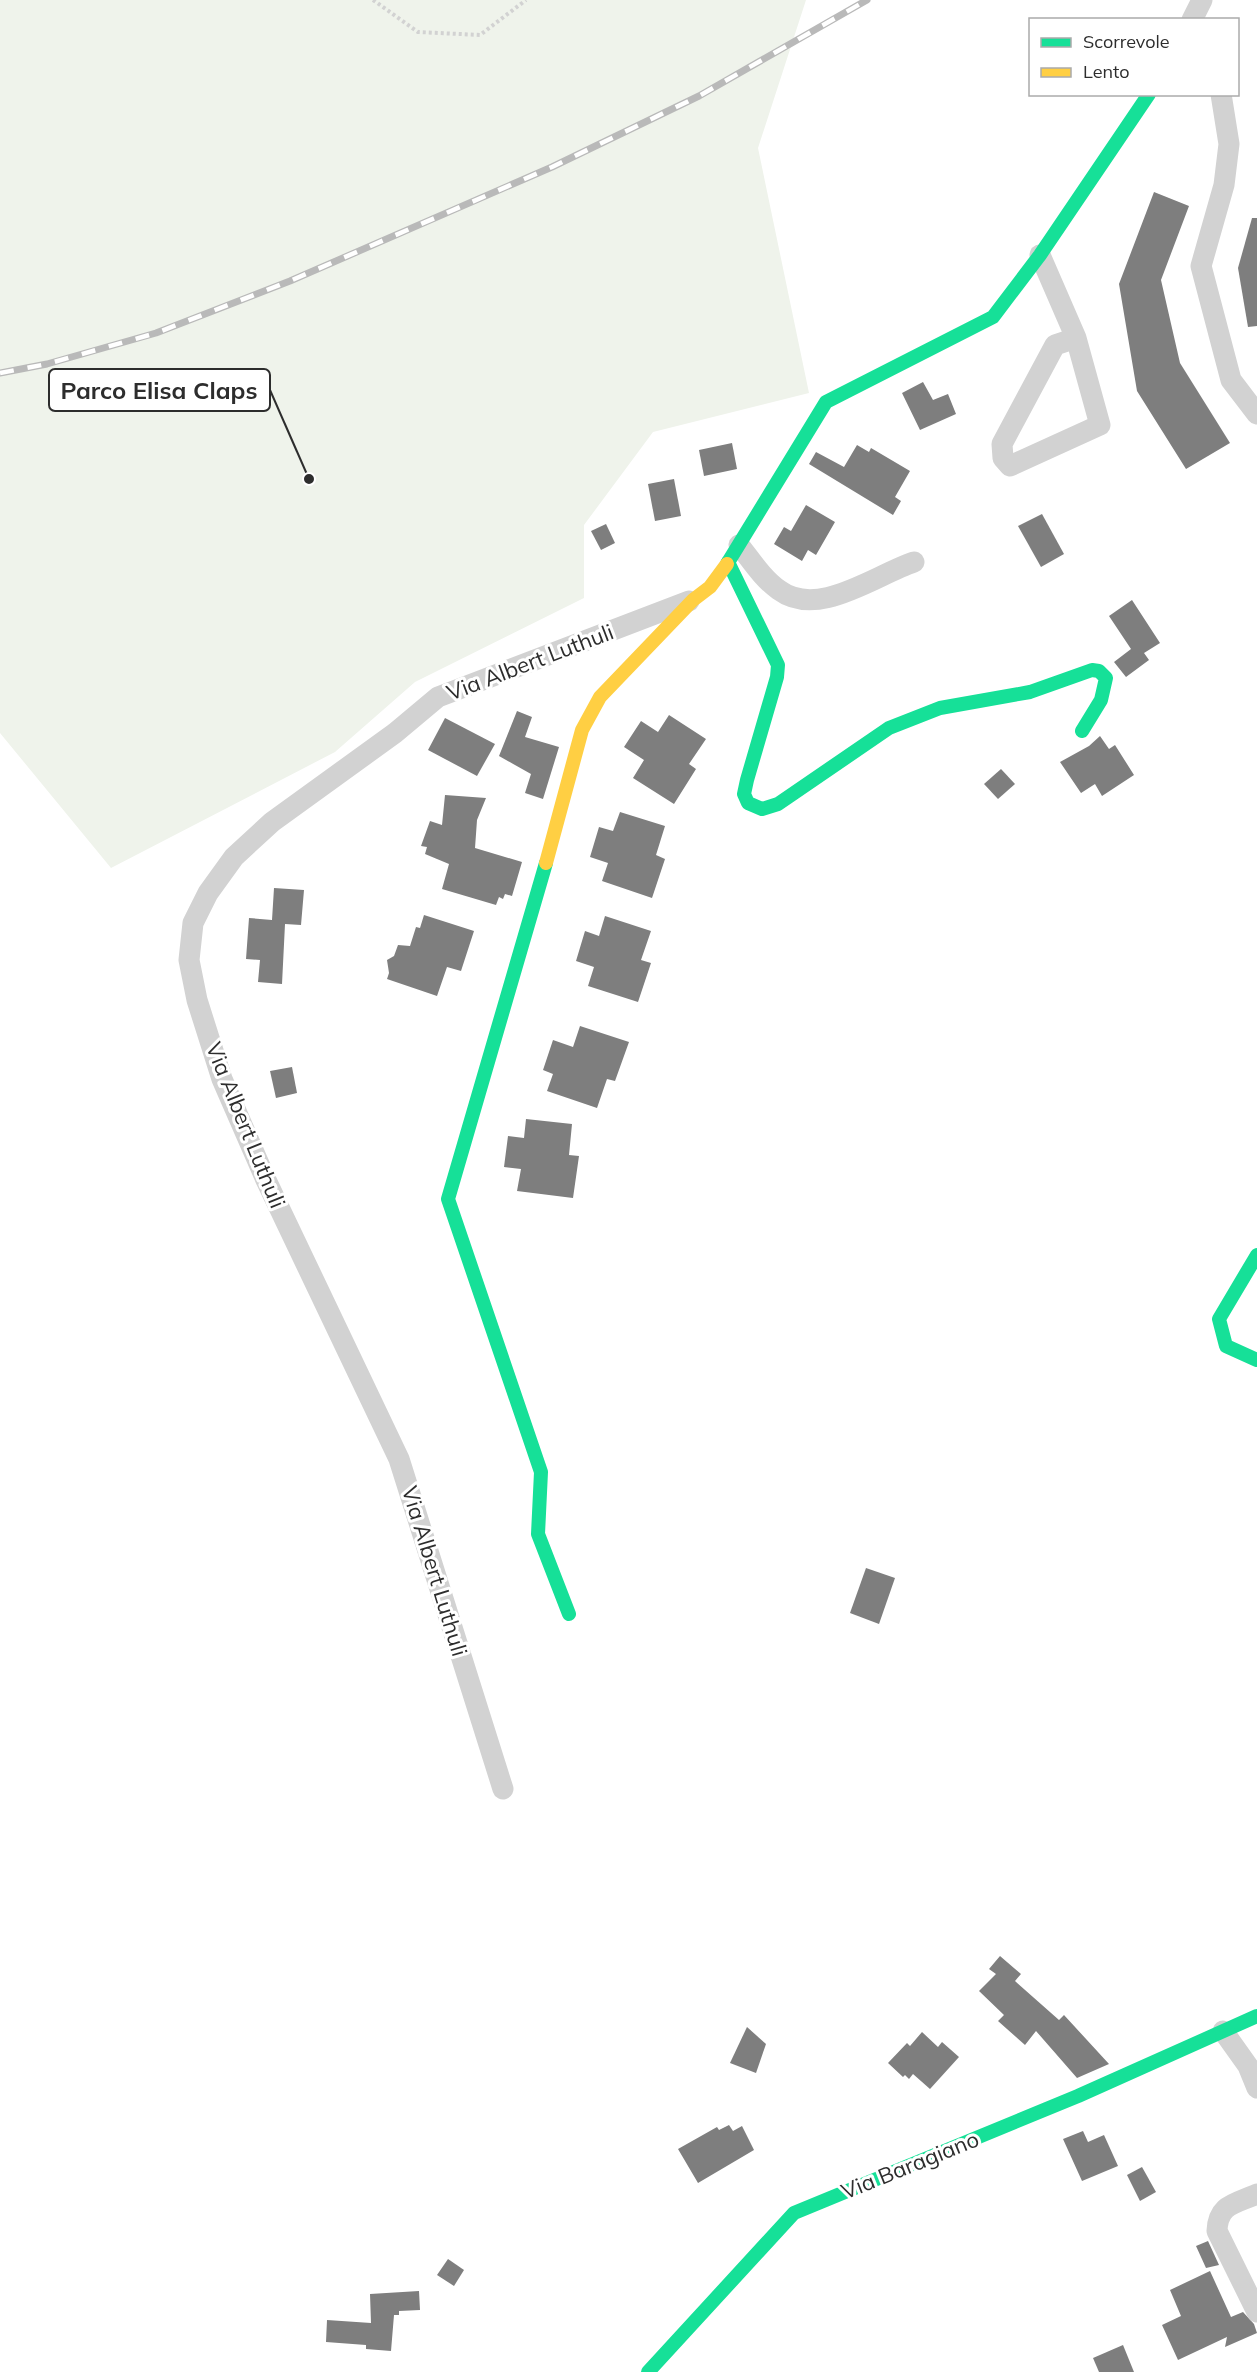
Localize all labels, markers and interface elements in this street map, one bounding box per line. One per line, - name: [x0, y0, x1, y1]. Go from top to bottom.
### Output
- legend: [1029, 18, 1239, 96]
- text: Scorrevole: [1083, 30, 1170, 53]
- text: Lento: [1083, 60, 1130, 83]
- callout: Parco Elisa Claps: [49, 369, 270, 411]
- text: Parco Elisa Claps: [61, 375, 257, 405]
- street label: Via Albert Luthuli: [443, 617, 617, 707]
- street label: Via Albert Luthuli: [200, 1038, 292, 1212]
- street label: Via Albert Luthuli: [396, 1483, 474, 1659]
- street label: Via Baragiano: [837, 2125, 983, 2205]

